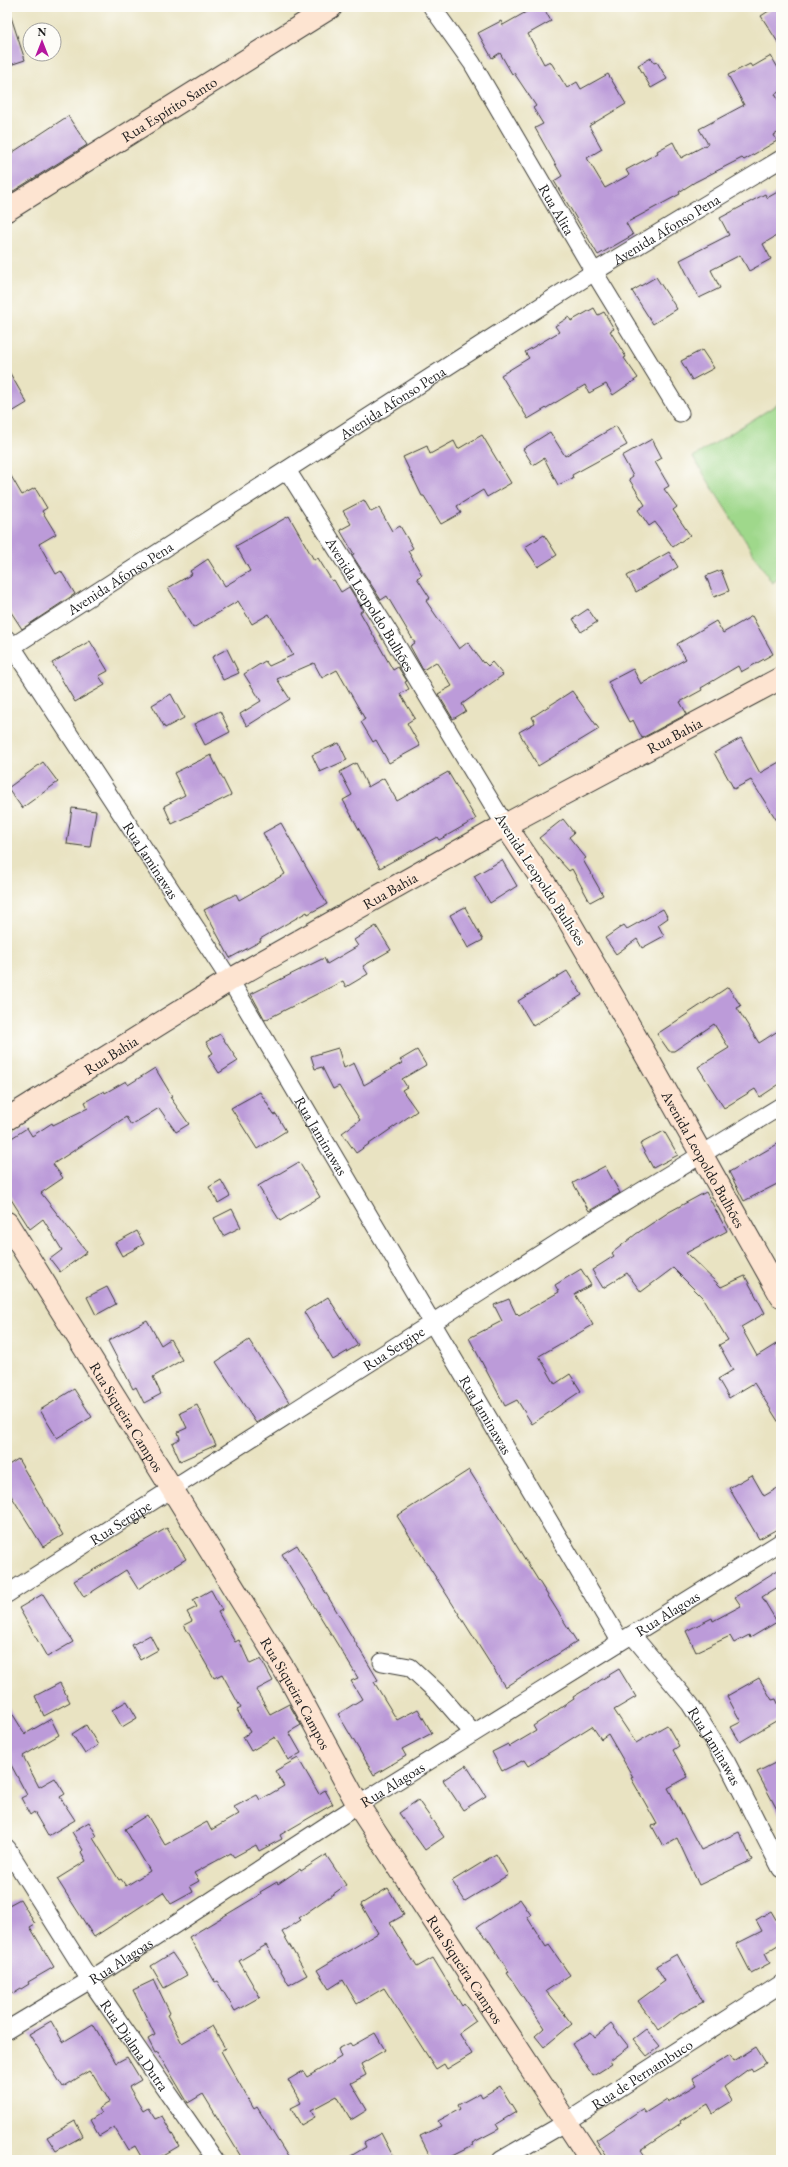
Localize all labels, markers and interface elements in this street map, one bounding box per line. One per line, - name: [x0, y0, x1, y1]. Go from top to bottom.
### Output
- north arrow: [22, 22, 62, 62]
- text: N: [38, 25, 47, 39]
- street label: Rua Espírito Santo: [117, 72, 220, 146]
- street label: Rua Alita: [535, 180, 580, 238]
- street label: Avenida Afonso Pena: [608, 189, 723, 269]
- street label: Avenida Afonso Pena: [335, 361, 449, 444]
- street label: Avenida Leopoldo Bulhões: [321, 532, 420, 675]
- street label: Avenida Afonso Pena: [62, 536, 176, 619]
- street label: Rua Bahia: [643, 712, 705, 757]
- street label: Avenida Leopoldo Bulhões: [490, 808, 591, 949]
- street label: Rua Jaminawas: [119, 818, 184, 902]
- street label: Rua Bahia: [359, 867, 420, 913]
- street label: Rua Bahia: [80, 1031, 141, 1078]
- street label: Avenida Leopoldo Bulhões: [658, 1086, 750, 1231]
- street label: Rua Jaminawas: [291, 1093, 353, 1179]
- street label: Rua Sergipe: [359, 1321, 428, 1374]
- street label: Rua Siqueira Campos: [86, 1358, 169, 1475]
- street label: Rua Jaminawas: [456, 1372, 517, 1458]
- street label: Rua Sergipe: [86, 1495, 154, 1549]
- street label: Rua Alagoas: [631, 1586, 703, 1640]
- street label: Rua Siqueira Campos: [257, 1633, 336, 1753]
- street label: Rua Jaminawas: [684, 1703, 746, 1788]
- street label: Rua Alagoas: [356, 1757, 428, 1811]
- street label: Rua Siqueira Campos: [423, 1911, 508, 2027]
- street label: Rua Alagoas: [85, 1933, 156, 1988]
- street label: Rua Djalma Dutra: [97, 1995, 174, 2095]
- street label: Rua de Pernambuco: [587, 2034, 696, 2113]

